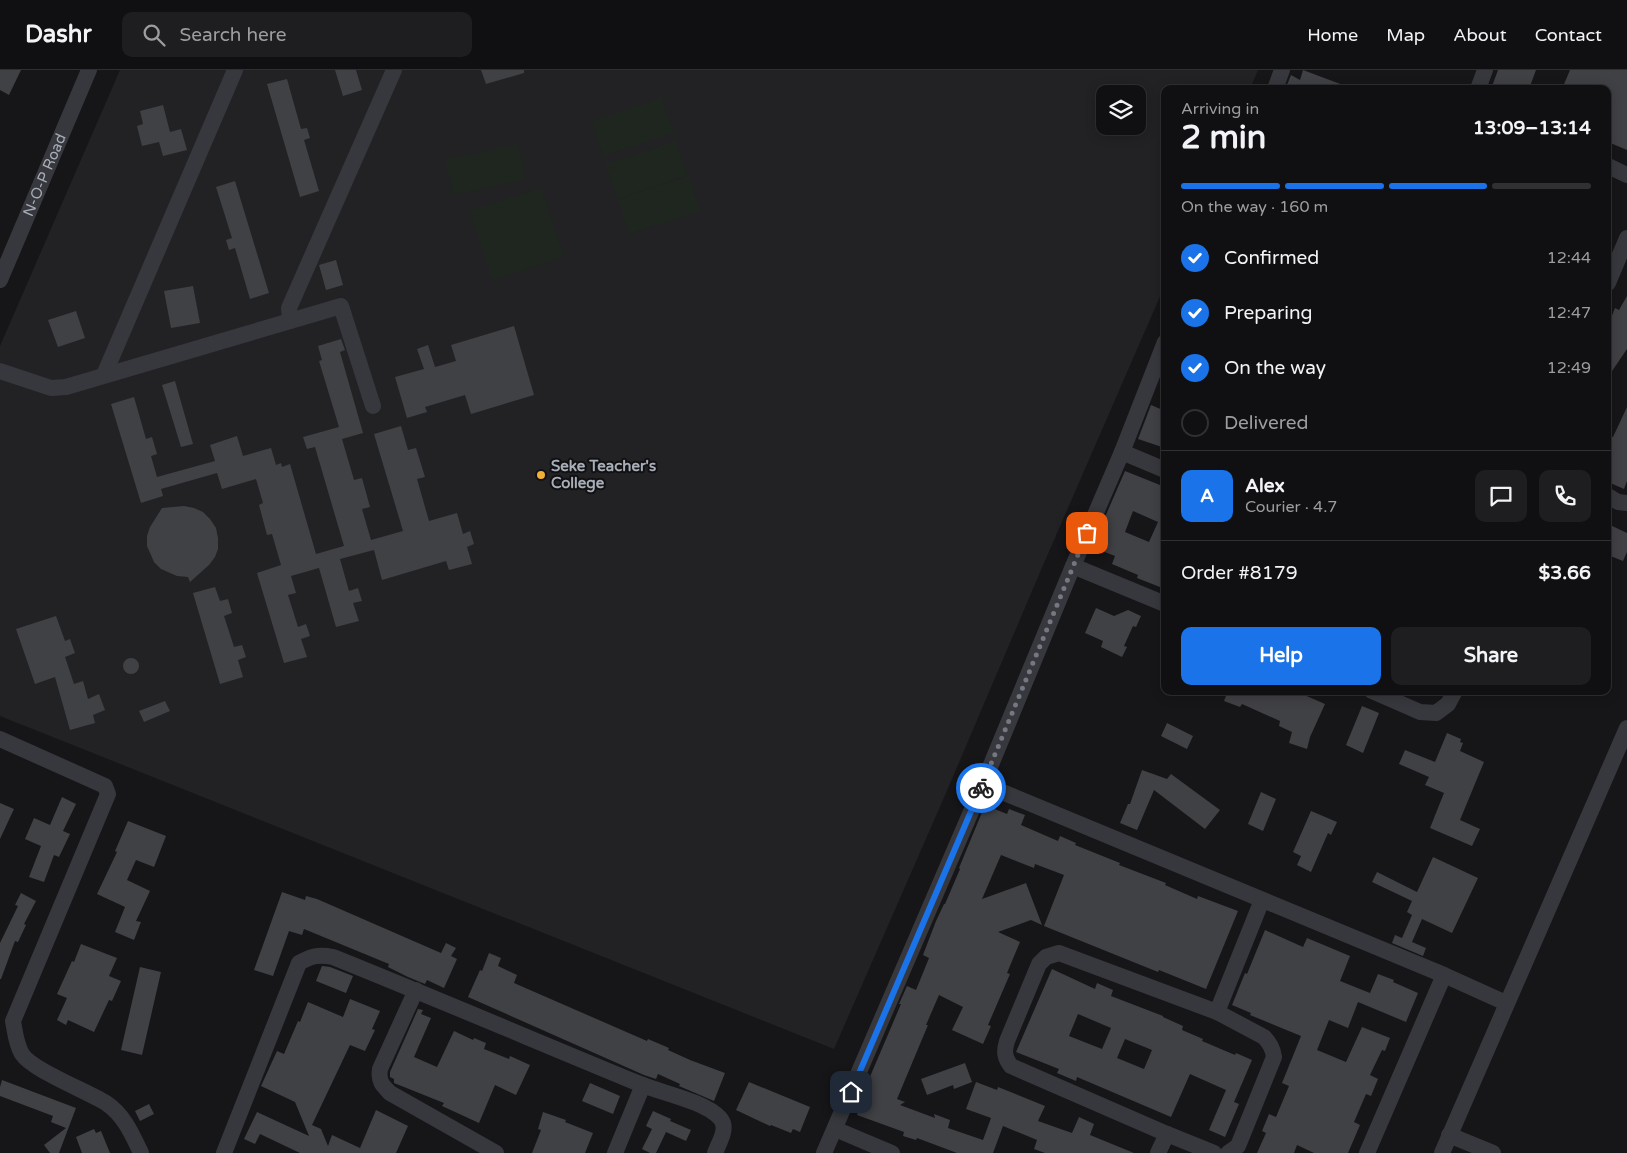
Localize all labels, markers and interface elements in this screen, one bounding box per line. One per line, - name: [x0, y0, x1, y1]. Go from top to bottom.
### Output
- search box: [122, 12, 472, 57]
- text: Dashr: [25, 20, 92, 49]
- icon: search: [140, 21, 168, 49]
- text: Search here: [180, 24, 286, 46]
- text: Home: [1307, 24, 1358, 46]
- text: Map: [1386, 24, 1425, 46]
- text: About: [1453, 24, 1507, 46]
- text: Contact: [1535, 24, 1602, 46]
- map controls: [1096, 85, 1146, 135]
- button: layers: [1096, 85, 1146, 135]
- text: Arriving in: [1181, 99, 1259, 119]
- text: 13:09–13:14: [1473, 117, 1591, 139]
- text: 2 min: [1181, 119, 1266, 157]
- street label: N-O-P Road: [19, 131, 70, 219]
- text: On the way · 160 m: [1181, 197, 1328, 217]
- icon: check: [1181, 244, 1209, 272]
- text: Confirmed: [1224, 247, 1319, 269]
- text: 12:44: [1547, 248, 1591, 268]
- icon: check: [1181, 299, 1209, 327]
- text: Preparing: [1224, 302, 1313, 324]
- text: 12:47: [1547, 303, 1591, 323]
- icon: check: [1181, 354, 1209, 382]
- text: On the way: [1224, 357, 1326, 379]
- text: 12:49: [1547, 358, 1591, 378]
- text: Delivered: [1224, 412, 1309, 434]
- place label: Seke Teacher's College: [551, 457, 656, 493]
- marker: Seke Teacher's College: [535, 469, 547, 481]
- button: chat: [1475, 470, 1527, 522]
- button: phone: [1539, 470, 1591, 522]
- text: Alex: [1245, 475, 1285, 497]
- text: A: [1200, 485, 1214, 507]
- text: Courier · 4.7: [1245, 497, 1337, 517]
- pin: [1066, 512, 1108, 554]
- icon: bag: [1073, 519, 1101, 547]
- text: Order #8179: [1181, 562, 1298, 584]
- text: $3.66: [1539, 562, 1591, 584]
- button: Help: [1181, 627, 1381, 685]
- button: Share: [1391, 627, 1591, 685]
- courier: [956, 763, 1006, 813]
- icon: bike: [967, 774, 995, 802]
- pin: [830, 1071, 872, 1113]
- icon: home: [837, 1078, 865, 1106]

